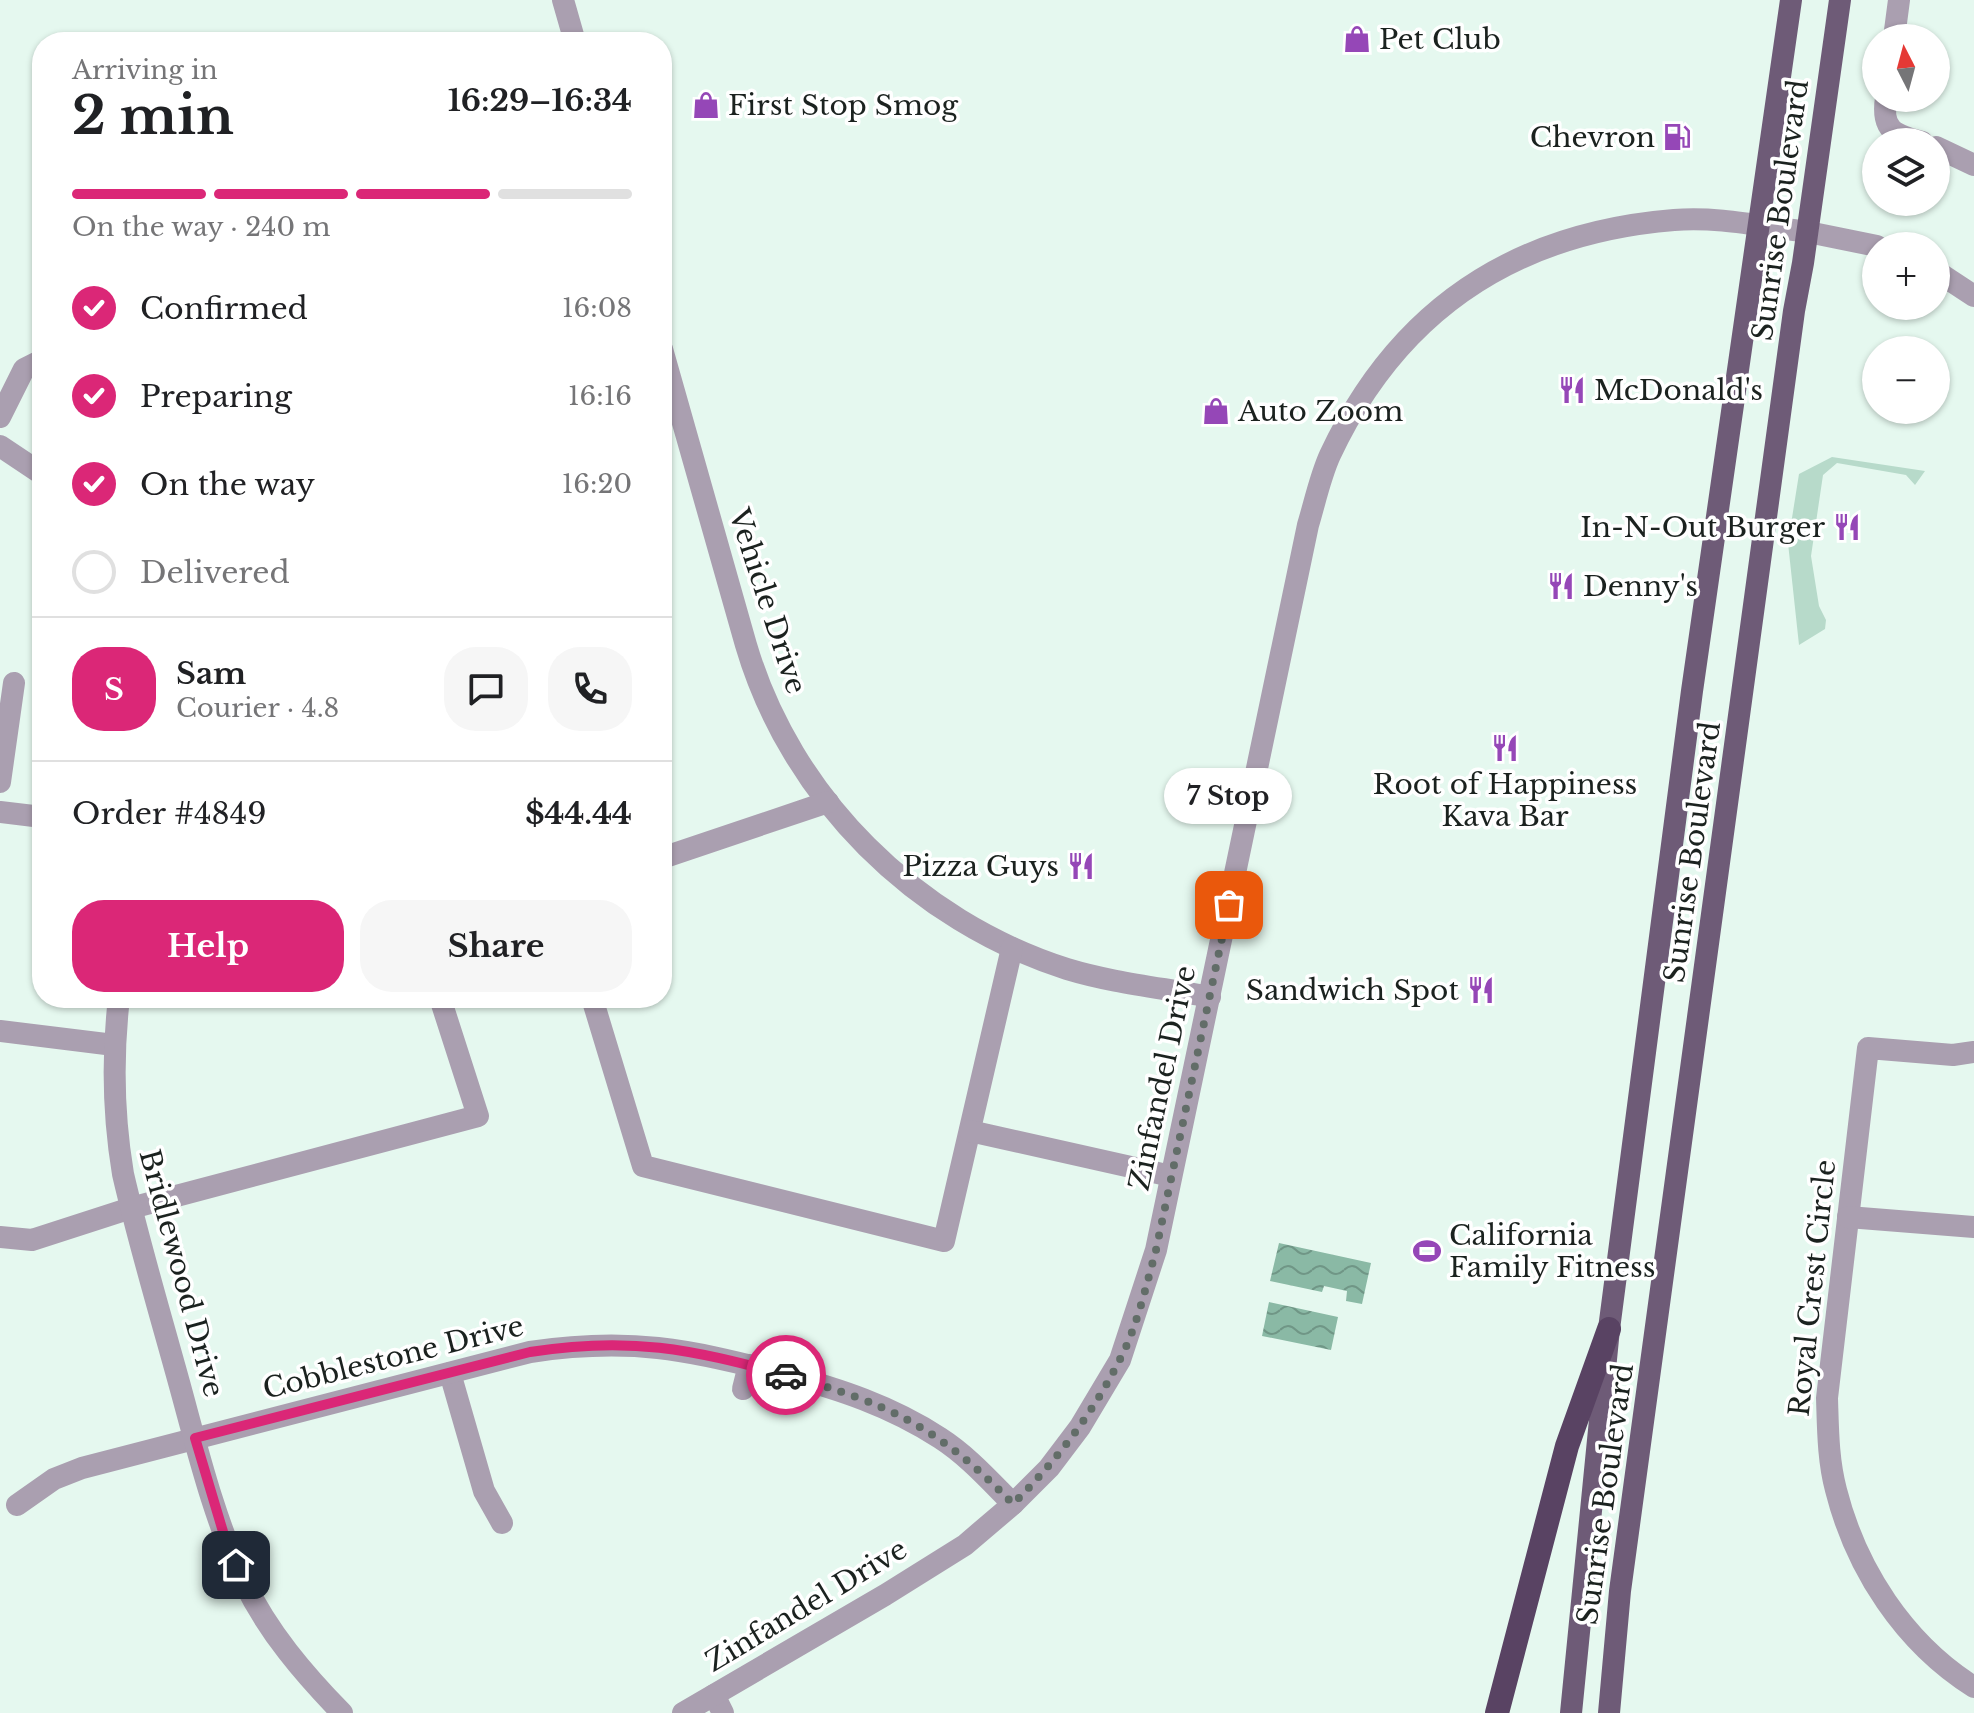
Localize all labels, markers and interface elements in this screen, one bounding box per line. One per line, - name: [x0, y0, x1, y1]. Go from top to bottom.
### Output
- place label: Pet Club: [1379, 22, 1501, 57]
- shop icon: Pet Club: [1342, 24, 1372, 54]
- north arrow: [1862, 24, 1950, 112]
- map controls: [1862, 24, 1950, 424]
- text: Arriving in: [72, 54, 218, 86]
- street label: Sunrise Boulevard: [1745, 77, 1816, 343]
- text: 16:29–16:34: [448, 82, 632, 119]
- text: 2 min: [72, 84, 234, 148]
- place label: First Stop Smog: [728, 88, 959, 123]
- shop icon: First Stop Smog: [691, 90, 721, 120]
- place label: Chevron: [1530, 120, 1655, 155]
- fuel station icon: Chevron: [1662, 122, 1692, 152]
- button: layers: [1862, 128, 1950, 216]
- text: On the way · 240 m: [72, 211, 330, 243]
- button: +: [1862, 232, 1950, 320]
- icon: check: [72, 286, 116, 330]
- text: Confirmed: [140, 290, 308, 327]
- text: 16:08: [562, 292, 632, 324]
- button: −: [1862, 336, 1950, 424]
- place label: McDonald's: [1594, 373, 1763, 408]
- icon: check: [72, 374, 116, 418]
- restaurant icon: McDonald's: [1557, 375, 1587, 405]
- text: Preparing: [140, 378, 292, 415]
- text: 16:16: [568, 380, 632, 412]
- place label: Auto Zoom: [1237, 394, 1403, 429]
- shop icon: Auto Zoom: [1201, 396, 1231, 426]
- icon: check: [72, 462, 116, 506]
- text: On the way: [140, 466, 315, 503]
- text: 16:20: [562, 468, 632, 500]
- street label: Vehicle Drive: [721, 503, 814, 698]
- place label: In-N-Out Burger: [1580, 510, 1826, 545]
- restaurant icon: In-N-Out Burger: [1832, 512, 1862, 542]
- text: Delivered: [140, 554, 290, 591]
- place label: Denny's: [1583, 569, 1698, 604]
- restaurant icon: Denny's: [1546, 571, 1576, 601]
- button: chat: [444, 647, 528, 731]
- button: phone: [548, 647, 632, 731]
- text: Sam: [176, 655, 246, 692]
- text: S: [104, 671, 124, 708]
- text: Courier · 4.8: [176, 692, 339, 724]
- street label: Sunrise Boulevard: [1657, 719, 1728, 985]
- restaurant icon: Root of Happiness Kava Bar: [1490, 733, 1520, 763]
- place label: Root of Happiness Kava Bar: [1373, 767, 1637, 834]
- callout: 7 Stop: [1165, 769, 1293, 825]
- text: 7 Stop: [1187, 780, 1269, 812]
- text: Order #4849: [72, 795, 267, 832]
- text: $44.44: [525, 795, 632, 832]
- place label: Pizza Guys: [902, 849, 1059, 884]
- restaurant icon: Pizza Guys: [1066, 851, 1096, 881]
- pin: [1195, 871, 1263, 939]
- icon: bag: [1207, 883, 1251, 927]
- button: Help: [72, 900, 344, 992]
- button: Share: [360, 900, 632, 992]
- street label: Zinfandel Drive: [1122, 963, 1203, 1194]
- place label: Sandwich Spot: [1246, 973, 1459, 1008]
- restaurant icon: Sandwich Spot: [1466, 975, 1496, 1005]
- street label: Bridlewood Drive: [132, 1145, 231, 1401]
- street label: Royal Crest Circle: [1782, 1158, 1843, 1418]
- place label: California Family Fitness: [1449, 1218, 1656, 1285]
- sports icon: California Family Fitness: [1412, 1236, 1442, 1266]
- street label: Cobblestone Drive: [259, 1308, 527, 1407]
- courier: [746, 1335, 826, 1415]
- icon: car: [764, 1353, 808, 1397]
- street label: Sunrise Boulevard: [1570, 1361, 1641, 1627]
- pin: [202, 1531, 270, 1599]
- street label: Zinfandel Drive: [699, 1531, 913, 1679]
- icon: home: [214, 1543, 258, 1587]

